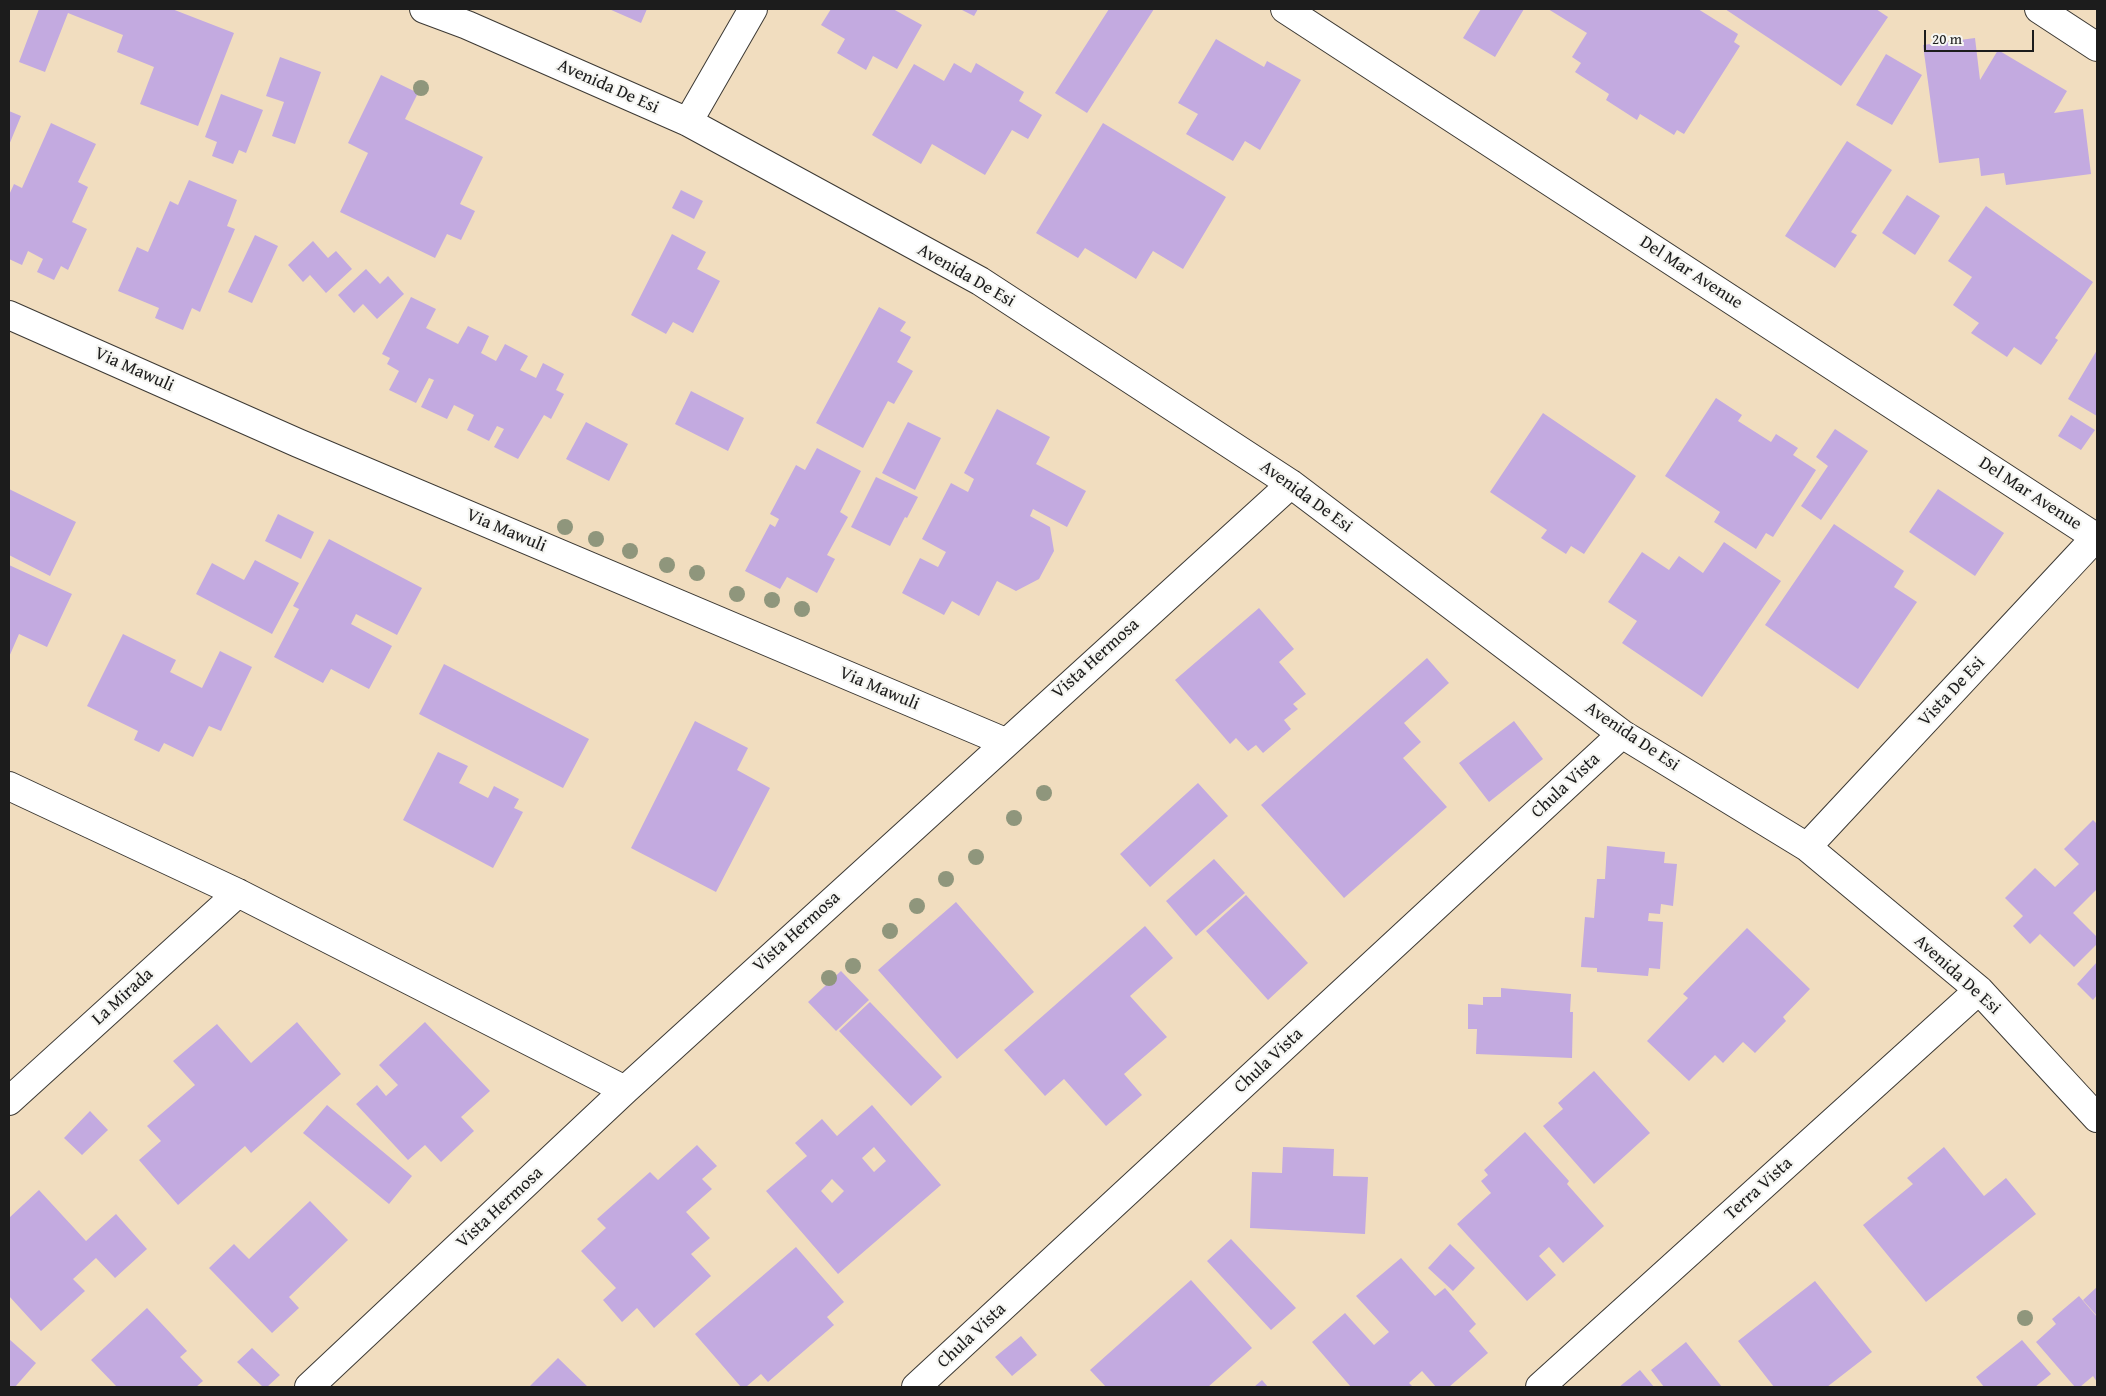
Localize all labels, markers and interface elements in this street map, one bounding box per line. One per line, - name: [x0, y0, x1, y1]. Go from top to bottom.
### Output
- scale bar: [1926, 20, 2036, 52]
- text: 20 m: [1932, 28, 1962, 49]
- street label: Avenida De Esi: [554, 55, 662, 119]
- street label: Del Mar Avenue: [1635, 232, 1747, 314]
- street label: Avenida De Esi: [913, 239, 1019, 313]
- street label: Via Mawuli: [91, 343, 177, 397]
- street label: Del Mar Avenue: [1974, 453, 2086, 535]
- street label: Avenida De Esi: [1256, 456, 1356, 538]
- street label: Via Mawuli: [463, 504, 549, 558]
- street label: Vista Hermosa: [1048, 614, 1144, 704]
- street label: Vista De Esi: [1914, 653, 1990, 731]
- street label: Via Mawuli: [836, 662, 922, 716]
- street label: Avenida De Esi: [1581, 698, 1683, 776]
- street label: Chula Vista: [1527, 749, 1605, 823]
- street label: Vista Hermosa: [749, 887, 845, 977]
- street label: Avenida De Esi: [1909, 931, 2005, 1019]
- street label: La Mirada: [88, 964, 158, 1030]
- street label: Chula Vista: [1230, 1024, 1308, 1098]
- street label: Terra Vista: [1721, 1153, 1797, 1225]
- street label: Vista Hermosa: [452, 1163, 548, 1253]
- street label: Chula Vista: [933, 1299, 1011, 1373]

